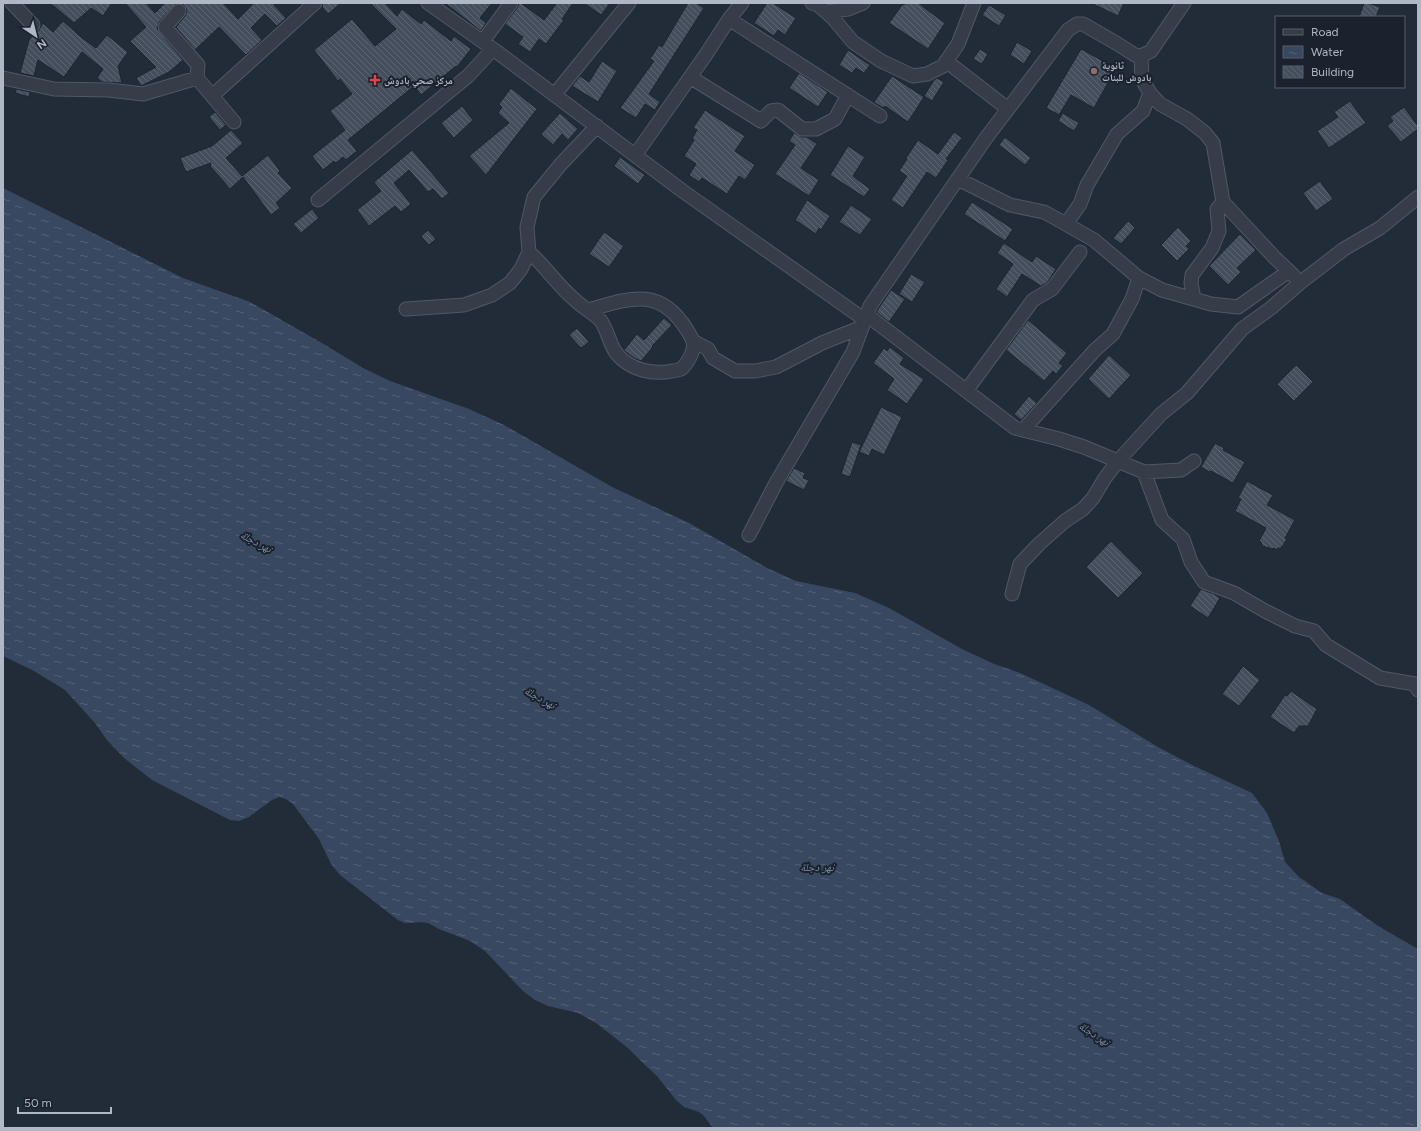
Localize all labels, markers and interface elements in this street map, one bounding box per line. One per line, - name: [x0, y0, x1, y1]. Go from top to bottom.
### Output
- north arrow: [16, 16, 56, 56]
- legend: [1275, 16, 1405, 88]
- text: Road: [1311, 25, 1339, 39]
- text: N: [34, 36, 49, 52]
- text: Water: [1311, 45, 1343, 59]
- place label: ثانوية بادوش للبنات: [1102, 59, 1152, 84]
- text: Building: [1311, 65, 1354, 79]
- marker: ثانوية بادوش للبنات: [1089, 66, 1099, 76]
- marker: مركز صحي بادوش: [369, 74, 381, 86]
- place label: مركز صحي بادوش: [384, 74, 453, 88]
- water label: نهر دجلة: [238, 528, 275, 556]
- water label: نهر دجلة: [522, 684, 559, 713]
- water label: نهر دجلة: [800, 861, 835, 874]
- water label: نهر دجلة: [1076, 1019, 1113, 1050]
- scale bar: [18, 1089, 111, 1115]
- text: 50 m: [24, 1096, 52, 1110]

